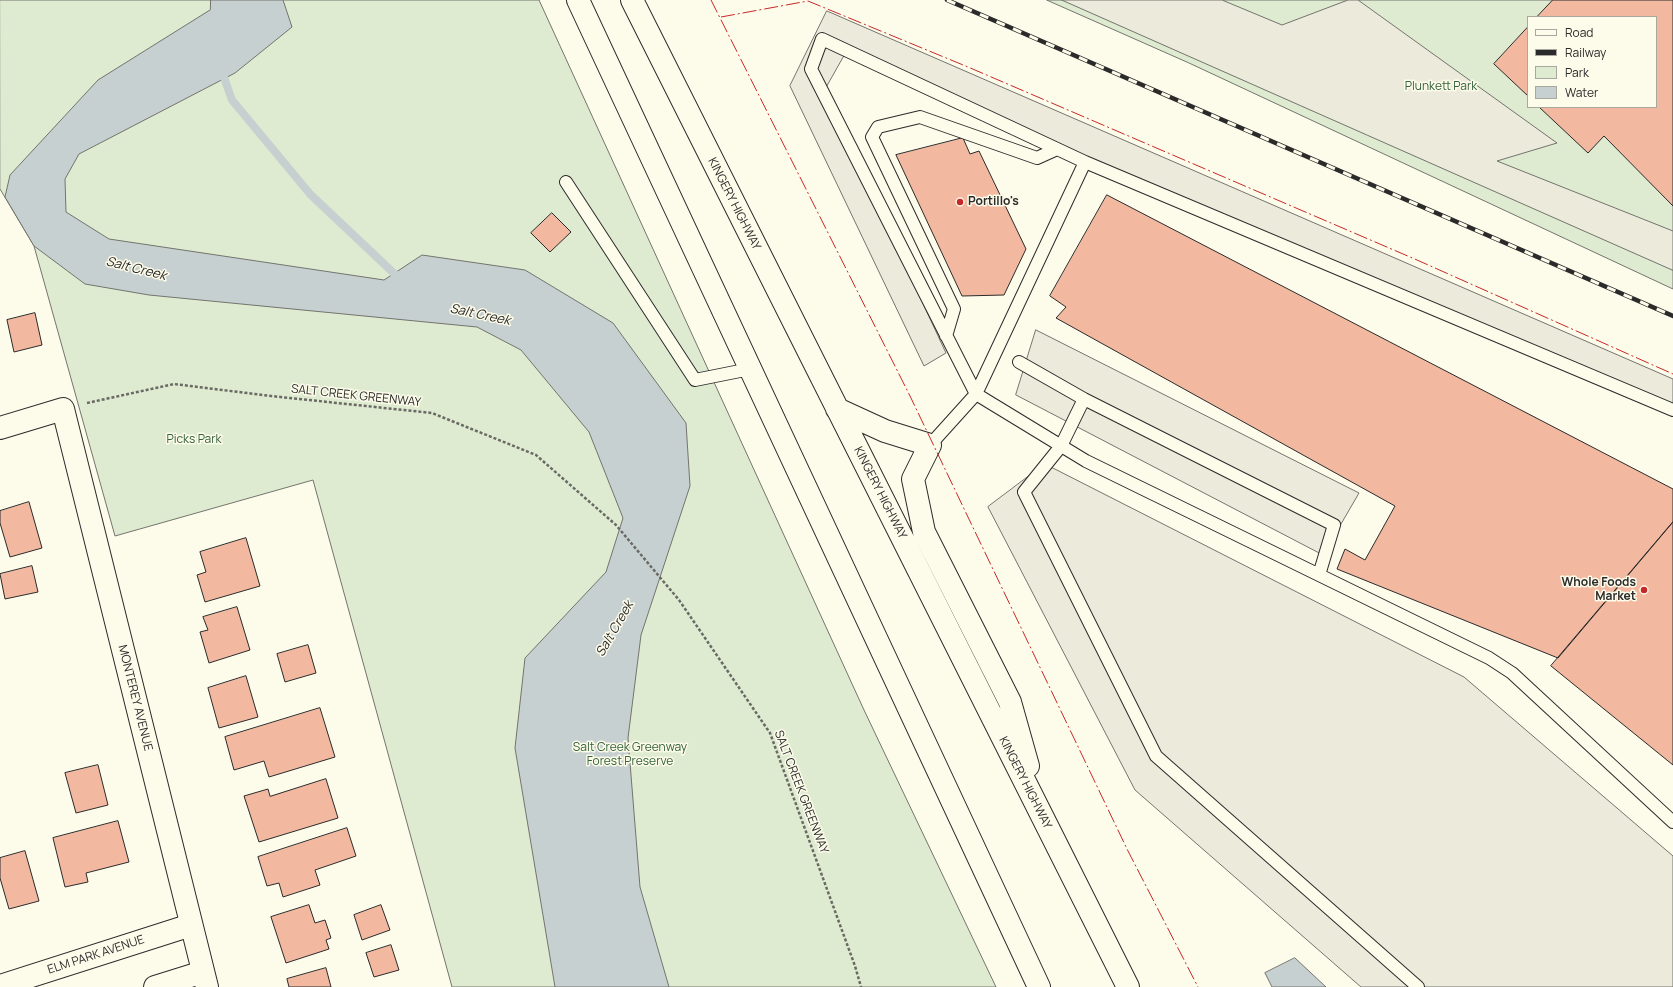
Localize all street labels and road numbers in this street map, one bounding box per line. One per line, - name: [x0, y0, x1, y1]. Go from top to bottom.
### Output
- street label: KINGERY HIGHWAY: [705, 155, 763, 253]
- street label: SALT CREEK GREENWAY: [290, 382, 422, 410]
- street label: KINGERY HIGHWAY: [851, 444, 909, 542]
- street label: MONTEREY AVENUE: [115, 643, 155, 753]
- street label: SALT CREEK GREENWAY: [771, 728, 831, 856]
- street label: KINGERY HIGHWAY: [996, 734, 1054, 832]
- street label: ELM PARK AVENUE: [46, 933, 146, 977]

